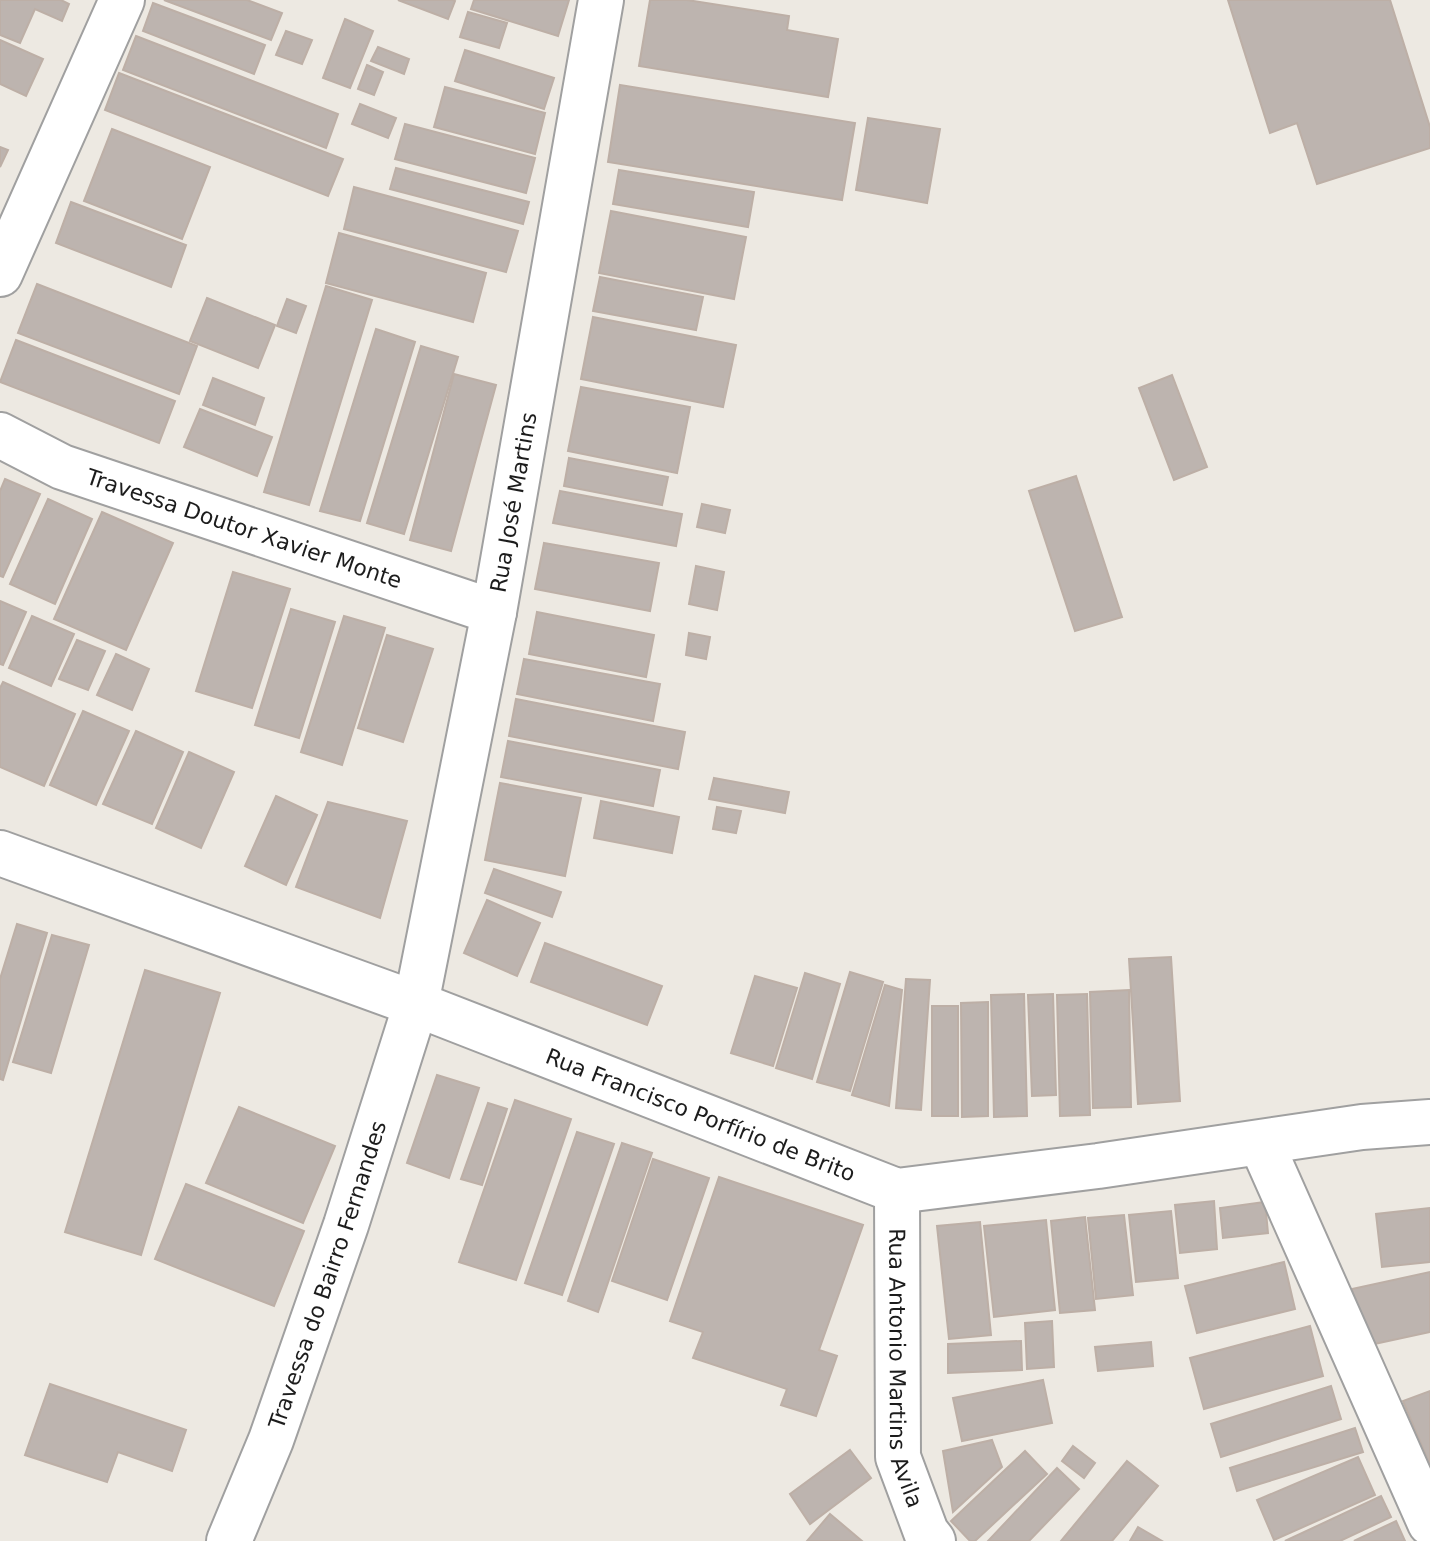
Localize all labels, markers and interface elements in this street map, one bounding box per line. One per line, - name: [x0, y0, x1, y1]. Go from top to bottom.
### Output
- street label: Rua José Martins: [486, 410, 542, 594]
- street label: Travessa Doutor Xavier Monte: [82, 464, 405, 593]
- street label: Rua Francisco Porfírio de Brito: [542, 1044, 859, 1187]
- street label: Travessa do Bairro Fernandes: [264, 1118, 391, 1433]
- street label: Rua Antonio Martins Avila: [884, 1228, 928, 1511]

